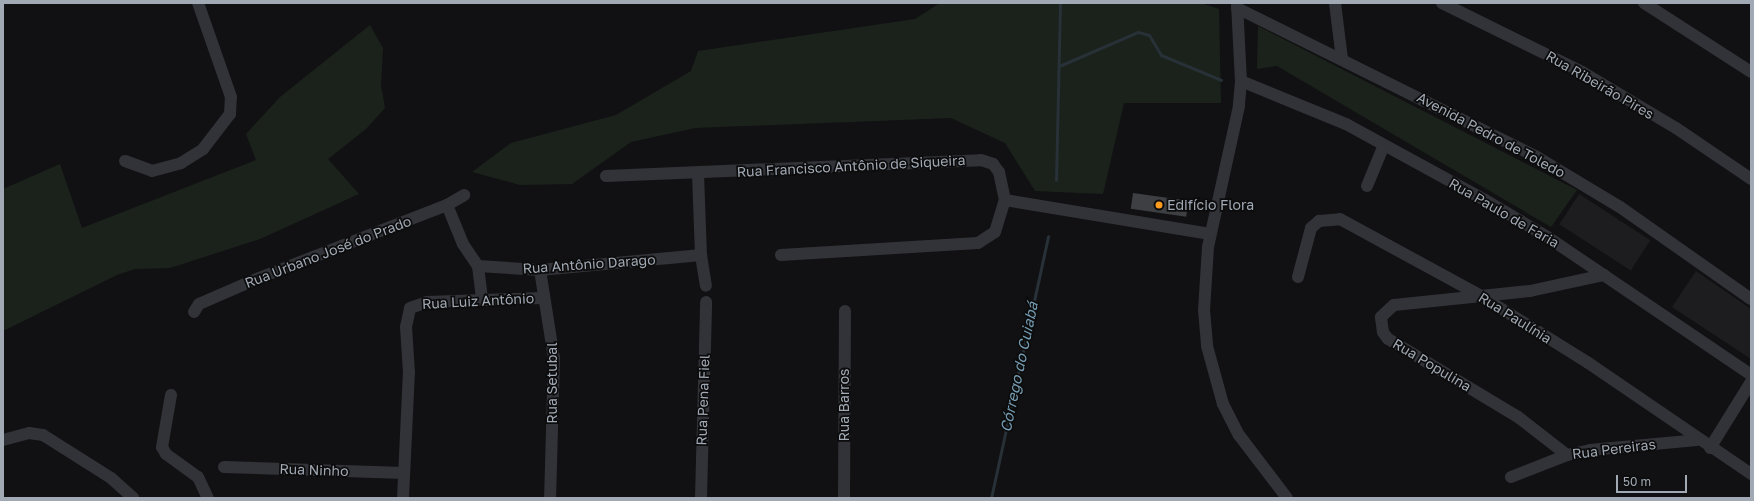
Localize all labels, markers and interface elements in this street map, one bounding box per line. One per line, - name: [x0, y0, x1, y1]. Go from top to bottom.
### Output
- street label: Rua Ribeirão Pires: [1543, 47, 1657, 123]
- street label: Avenida Pedro de Toledo: [1414, 89, 1568, 181]
- street label: Rua Francisco Antônio de Siqueira: [736, 152, 966, 180]
- street label: Rua Paulo de Faria: [1446, 175, 1562, 251]
- place label: Edifício Flora: [1167, 197, 1254, 213]
- marker: Edifício Flora: [1154, 200, 1164, 210]
- street label: Rua Urbano José do Prado: [242, 212, 414, 292]
- street label: Rua Antônio Darago: [522, 251, 656, 277]
- street label: Rua Paulínia: [1475, 289, 1555, 347]
- street label: Rua Luiz Antônio: [421, 290, 535, 312]
- water label: Córrego do Cuiabá: [996, 300, 1042, 434]
- street label: Rua Populina: [1390, 335, 1474, 395]
- street label: Rua Setubal: [544, 342, 560, 424]
- street label: Rua Pena Fiel: [693, 354, 713, 446]
- street label: Rua Barros: [836, 368, 852, 442]
- street label: Rua Pereiras: [1571, 436, 1657, 462]
- street label: Rua Ninho: [279, 460, 349, 480]
- scale bar: [1618, 467, 1689, 493]
- text: 50 m: [1623, 474, 1651, 489]

